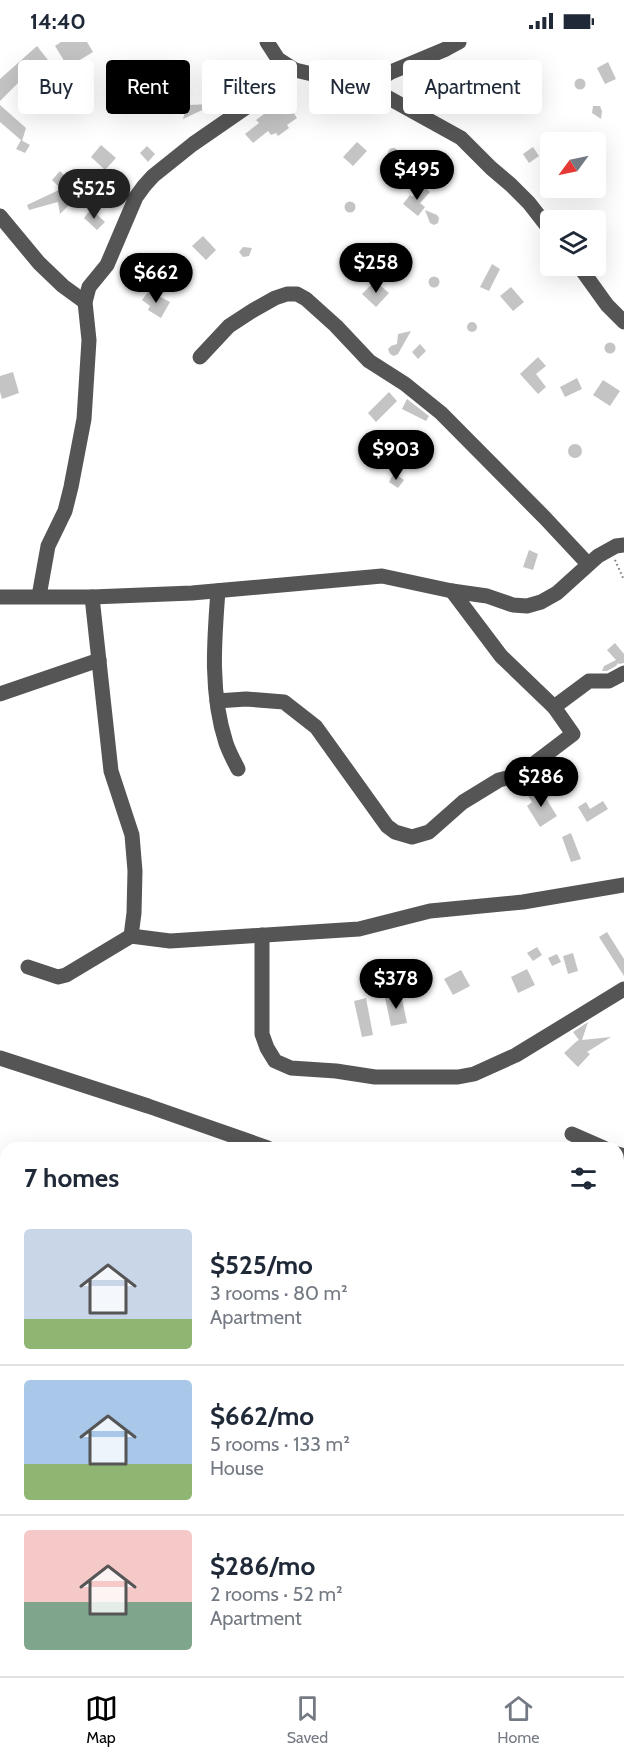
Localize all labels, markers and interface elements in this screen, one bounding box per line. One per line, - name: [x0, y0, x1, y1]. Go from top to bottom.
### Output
- text: 14:40: [30, 8, 86, 35]
- chip: Buy: [18, 60, 94, 114]
- chip: Rent: [106, 60, 190, 114]
- chip: Filters: [202, 60, 297, 114]
- chip: New: [309, 60, 391, 114]
- chip: Apartment: [403, 60, 542, 114]
- north arrow: [540, 132, 606, 198]
- map controls: [540, 132, 606, 276]
- pin: $495: [381, 150, 453, 201]
- text: $495: [394, 157, 440, 181]
- pin: $525: [58, 169, 130, 220]
- text: $525: [72, 176, 116, 200]
- button: layers: [540, 210, 606, 276]
- pin: $258: [340, 243, 412, 294]
- text: $258: [354, 250, 399, 274]
- pin: $662: [120, 253, 192, 304]
- text: $662: [134, 260, 178, 284]
- pin: $903: [360, 430, 432, 481]
- text: $903: [372, 437, 420, 461]
- pin: $286: [505, 757, 577, 808]
- text: $286: [518, 764, 564, 788]
- pin: $378: [360, 959, 432, 1010]
- text: $378: [374, 966, 418, 990]
- text: 7 homes: [24, 1162, 119, 1194]
- icon: filters: [567, 1162, 600, 1195]
- text: $525/mo: [210, 1249, 313, 1281]
- icon: home: [72, 1253, 144, 1325]
- text: 3 rooms · 80 m²: [210, 1281, 348, 1305]
- text: Apartment: [210, 1305, 302, 1329]
- text: $662/mo: [210, 1400, 314, 1432]
- icon: home: [72, 1404, 144, 1476]
- text: 5 rooms · 133 m²: [210, 1432, 350, 1456]
- text: House: [210, 1456, 264, 1480]
- text: $286/mo: [210, 1550, 315, 1582]
- icon: home: [72, 1554, 144, 1626]
- text: 2 rooms · 52 m²: [210, 1582, 343, 1606]
- text: Apartment: [210, 1606, 302, 1630]
- tab: Map: [85, 1692, 118, 1747]
- tab: Saved: [287, 1692, 328, 1747]
- tab: Home: [497, 1692, 539, 1747]

